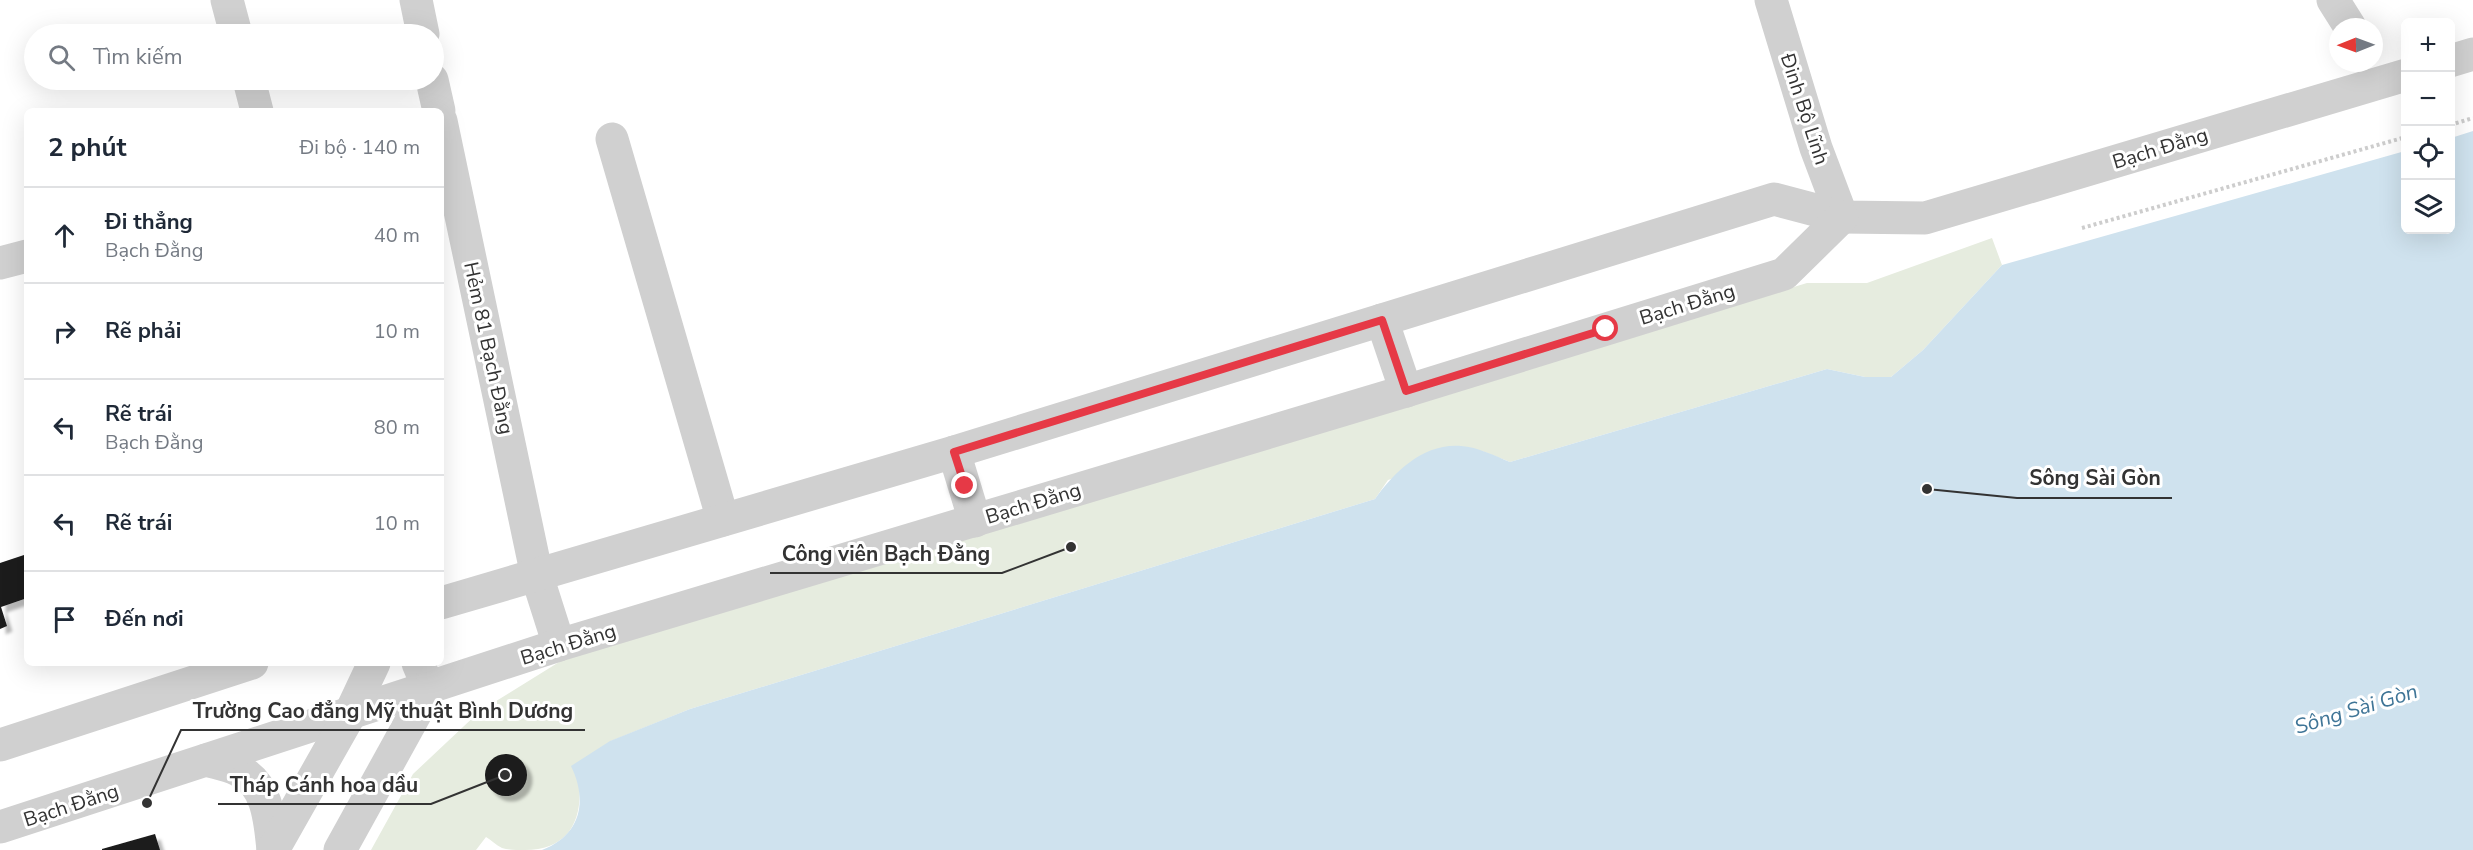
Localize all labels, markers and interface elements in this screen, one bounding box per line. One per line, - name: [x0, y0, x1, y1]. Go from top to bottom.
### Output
- north arrow: [2329, 18, 2383, 72]
- map controls: [2401, 18, 2455, 234]
- button: +: [2401, 18, 2455, 72]
- search box: [24, 24, 444, 90]
- icon: search: [45, 41, 78, 74]
- text: Tìm kiếm: [93, 42, 182, 72]
- street label: Đinh Bộ Lĩnh: [1774, 49, 1835, 168]
- button: −: [2401, 72, 2455, 126]
- street label: Bạch Đằng: [2109, 121, 2211, 176]
- button: locate: [2401, 126, 2455, 180]
- text: 2 phút: [48, 130, 126, 165]
- text: Đi bộ · 140 m: [300, 134, 420, 161]
- button: layers: [2401, 180, 2455, 234]
- text: Đi thẳng: [105, 207, 193, 237]
- icon: ahead: [48, 219, 81, 252]
- text: 40 m: [374, 222, 420, 249]
- text: Bạch Đằng: [105, 237, 203, 264]
- street label: Hẻm 81 Bạch Đằng: [457, 259, 520, 437]
- street label: Bạch Đằng: [1636, 277, 1738, 332]
- icon: right: [48, 315, 81, 348]
- route start: [1592, 315, 1618, 341]
- text: Rẽ phải: [105, 316, 181, 346]
- text: 10 m: [374, 318, 420, 345]
- text: Rẽ trái: [105, 399, 172, 429]
- icon: left: [48, 411, 81, 444]
- text: 80 m: [374, 414, 420, 441]
- text: Bạch Đằng: [105, 429, 203, 456]
- callout: Sông Sài Gòn: [2017, 459, 2172, 498]
- text: Sông Sài Gòn: [2029, 464, 2161, 492]
- route end: [951, 472, 977, 498]
- street label: Bạch Đằng: [982, 476, 1084, 531]
- icon: left: [48, 507, 81, 540]
- text: Rẽ trái: [105, 508, 172, 538]
- text: 10 m: [374, 510, 420, 537]
- callout: Công viên Bạch Đằng: [770, 534, 1002, 573]
- text: Công viên Bạch Đằng: [782, 540, 990, 568]
- icon: arrive: [48, 603, 81, 636]
- text: Đến nơi: [105, 604, 184, 634]
- street label: Bạch Đằng: [517, 617, 619, 672]
- water label: Sông Sài Gòn: [2291, 677, 2421, 741]
- callout: Trường Cao đẳng Mỹ thuật Bình Dương: [181, 691, 585, 730]
- text: Trường Cao đẳng Mỹ thuật Bình Dương: [193, 697, 573, 725]
- callout: Tháp Cánh hoa dầu: [218, 765, 431, 804]
- text: Tháp Cánh hoa dầu: [230, 771, 418, 799]
- street label: Bạch Đằng: [20, 777, 122, 834]

